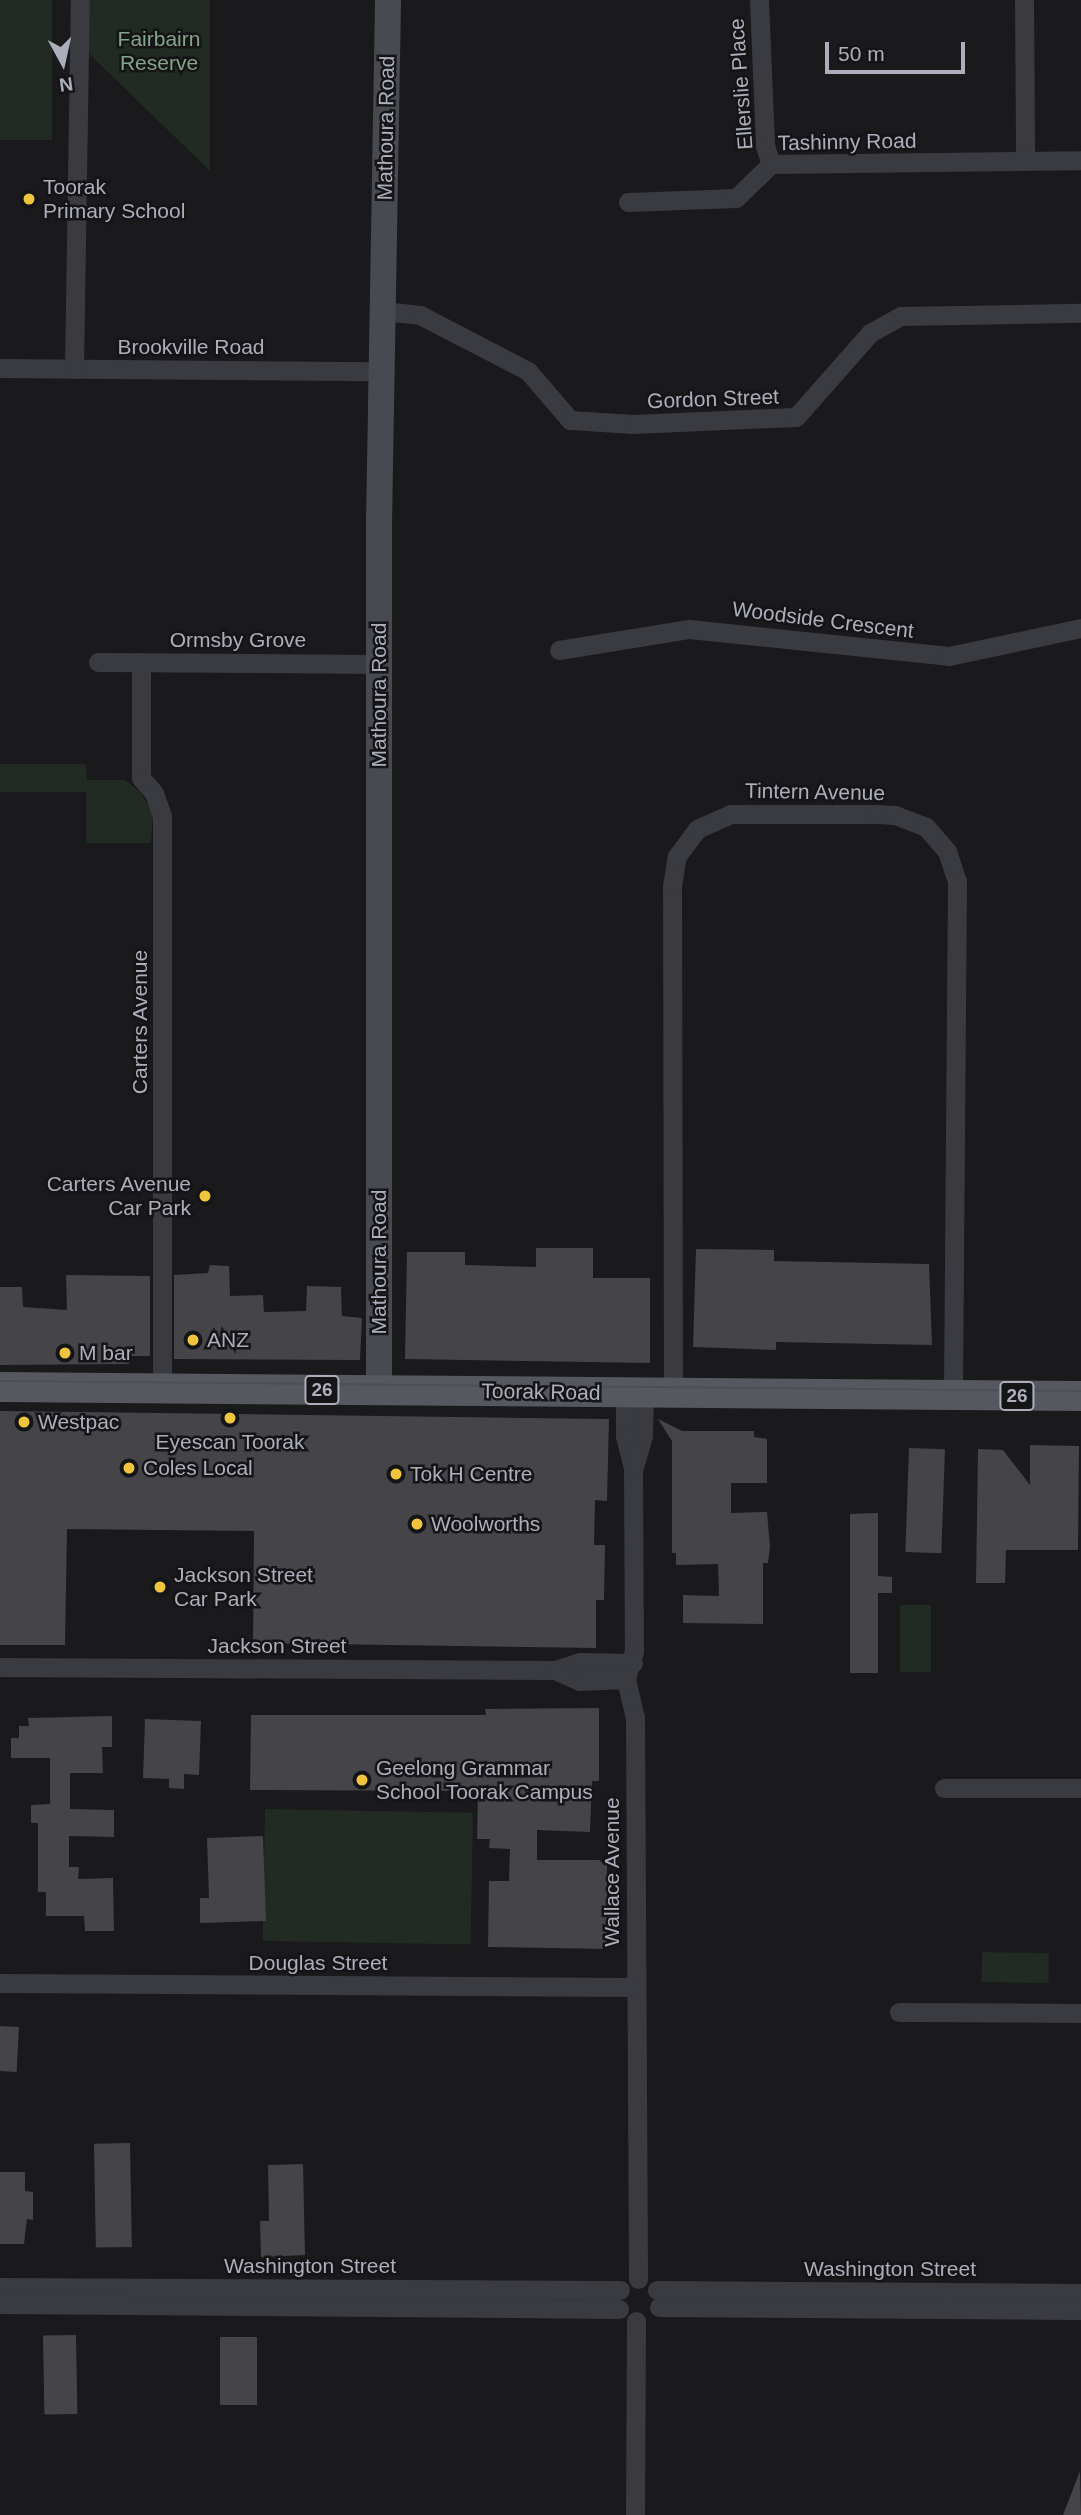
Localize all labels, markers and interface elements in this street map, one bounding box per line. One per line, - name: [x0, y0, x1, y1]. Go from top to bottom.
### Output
- street label: Ellerslie Place: [724, 17, 758, 151]
- park label: Fairbairn Reserve: [118, 26, 200, 76]
- north arrow: [28, 28, 98, 98]
- scale bar: [829, 28, 969, 72]
- text: 50 m: [838, 42, 885, 65]
- street label: Mathoura Road: [372, 55, 400, 201]
- text: N: [58, 73, 74, 96]
- street label: Tashinny Road: [777, 128, 917, 156]
- place label: Toorak Primary School: [43, 174, 185, 224]
- marker: Toorak Primary School: [21, 191, 37, 207]
- street label: Brookville Road: [117, 334, 265, 360]
- street label: Gordon Street: [647, 384, 779, 414]
- street label: Woodside Crescent: [731, 596, 915, 644]
- street label: Mathoura Road: [366, 623, 392, 767]
- street label: Ormsby Grove: [170, 627, 306, 653]
- street label: Tintern Avenue: [744, 778, 886, 806]
- street label: Carters Avenue: [127, 949, 153, 1095]
- place label: Carters Avenue Car Park: [45, 1171, 191, 1221]
- marker: Carters Avenue Car Park: [197, 1188, 213, 1204]
- street label: Mathoura Road: [366, 1190, 392, 1334]
- place label: ANZ: [207, 1327, 249, 1353]
- marker: ANZ: [185, 1332, 201, 1348]
- place label: M bar: [79, 1340, 133, 1366]
- marker: M bar: [57, 1345, 73, 1361]
- road number: 26: [303, 1374, 341, 1406]
- street label: Toorak Road: [481, 1378, 601, 1406]
- road number: 26: [998, 1380, 1036, 1412]
- place label: Westpac: [38, 1409, 119, 1435]
- marker: Eyescan Toorak: [222, 1410, 238, 1426]
- marker: Westpac: [16, 1414, 32, 1430]
- place label: Eyescan Toorak: [155, 1429, 305, 1455]
- place label: Coles Local: [143, 1455, 253, 1481]
- marker: Coles Local: [121, 1460, 137, 1476]
- place label: Tok H Centre: [410, 1461, 533, 1487]
- marker: Tok H Centre: [388, 1466, 404, 1482]
- place label: Woolworths: [431, 1511, 540, 1537]
- marker: Woolworths: [409, 1516, 425, 1532]
- place label: Jackson Street Car Park: [174, 1562, 313, 1612]
- marker: Jackson Street Car Park: [152, 1579, 168, 1595]
- street label: Jackson Street: [208, 1633, 346, 1659]
- place label: Geelong Grammar School Toorak Campus: [376, 1755, 593, 1805]
- marker: Geelong Grammar School Toorak Campus: [354, 1772, 370, 1788]
- street label: Wallace Avenue: [599, 1797, 625, 1947]
- street label: Douglas Street: [249, 1950, 387, 1976]
- street label: Washington Street: [224, 2253, 396, 2279]
- street label: Washington Street: [804, 2256, 976, 2282]

